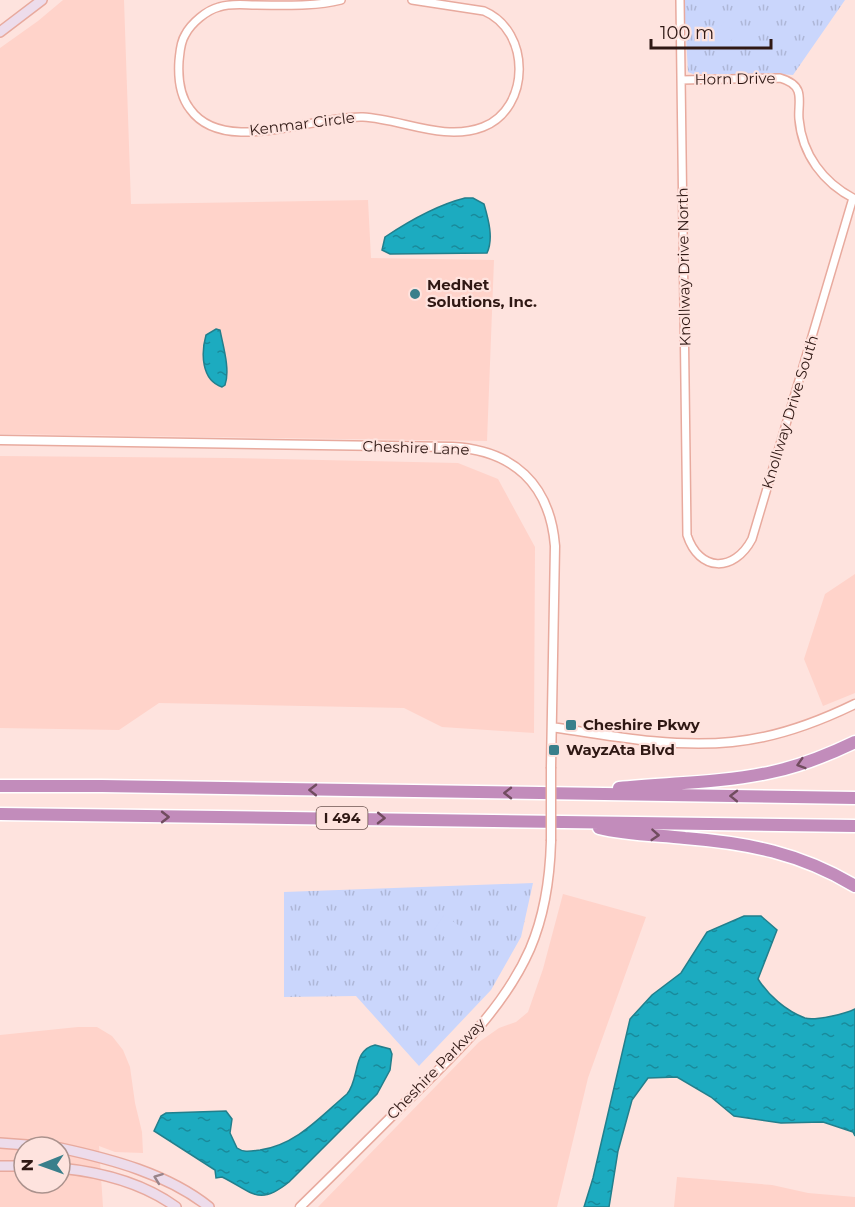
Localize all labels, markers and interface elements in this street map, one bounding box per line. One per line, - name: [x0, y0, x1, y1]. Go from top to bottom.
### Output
- scale bar: [651, 12, 771, 50]
- text: 100 m: [660, 22, 714, 44]
- street label: Horn Drive: [694, 68, 776, 89]
- street label: Kenmar Circle: [248, 108, 356, 139]
- street label: Knollway Drive North: [673, 187, 694, 347]
- place label: MedNet Solutions, Inc.: [427, 275, 537, 311]
- marker: MedNet Solutions, Inc.: [408, 287, 422, 301]
- street label: Knollway Drive South: [757, 333, 822, 491]
- street label: Cheshire Lane: [362, 436, 470, 459]
- place label: Cheshire Pkwy: [583, 715, 701, 734]
- marker: Cheshire Pkwy: [564, 718, 578, 732]
- place label: WayzAta Blvd: [566, 740, 675, 759]
- marker: WayzAta Blvd: [547, 743, 561, 757]
- one-way arrow: [796, 757, 807, 769]
- one-way arrow: [308, 783, 317, 796]
- one-way arrow: [503, 787, 512, 799]
- one-way arrow: [729, 790, 738, 802]
- road number: I 494: [316, 807, 368, 829]
- one-way arrow: [160, 811, 169, 823]
- one-way arrow: [376, 812, 385, 825]
- one-way arrow: [651, 829, 660, 842]
- street label: Cheshire Parkway: [382, 1013, 489, 1123]
- north arrow: [12, 1135, 72, 1195]
- text: N: [18, 1159, 37, 1172]
- one-way arrow: [154, 1173, 164, 1186]

